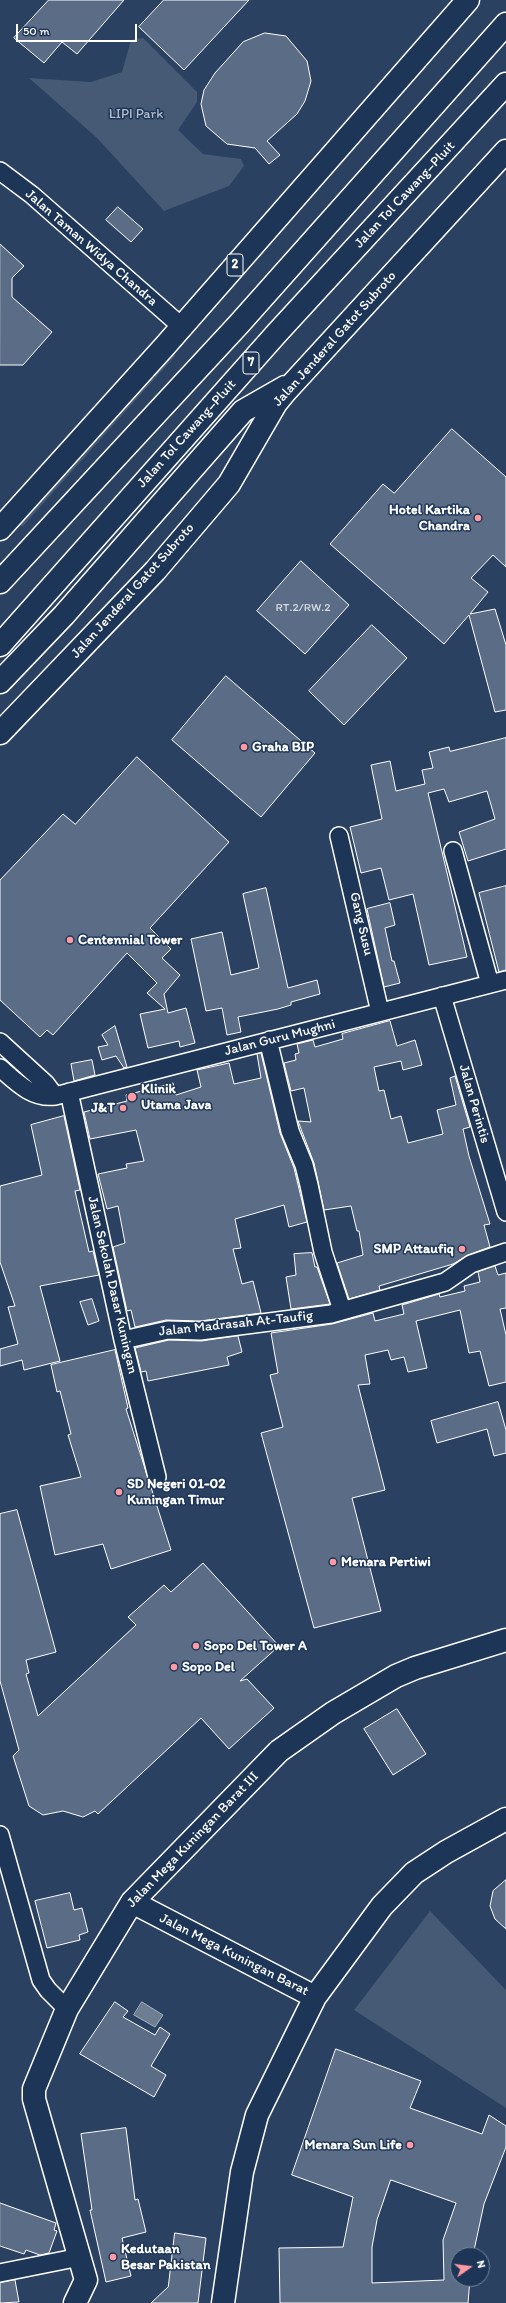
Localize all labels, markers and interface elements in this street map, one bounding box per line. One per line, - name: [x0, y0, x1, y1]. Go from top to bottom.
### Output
- scale bar: [18, 16, 139, 42]
- text: 50 m: [23, 24, 49, 38]
- park label: LIPI Park: [109, 106, 163, 122]
- street label: Jalan Tol Cawang–Pluit: [351, 138, 459, 252]
- street label: Jalan Taman Widya Chandra: [22, 186, 160, 310]
- road number: 2: [227, 254, 243, 276]
- street label: Jalan Jenderal Gatot Subroto: [270, 268, 400, 410]
- road number: 7: [243, 352, 259, 374]
- street label: Jalan Tol Cawang–Pluit: [134, 376, 240, 492]
- place label: Hotel Kartika Chandra: [389, 502, 470, 534]
- marker: Hotel Kartika Chandra: [473, 513, 483, 523]
- street label: Jalan Jenderal Gatot Subroto: [68, 520, 198, 662]
- house number: RT.2/RW.2: [275, 601, 331, 615]
- place label: Graha BIP: [252, 739, 314, 755]
- marker: Graha BIP: [239, 742, 249, 752]
- street label: Gang Susu: [346, 891, 376, 957]
- place label: Centennial Tower: [78, 932, 182, 948]
- marker: Centennial Tower: [65, 935, 75, 945]
- street label: Jalan Guru Mughni: [223, 1016, 337, 1060]
- street label: Jalan Perintis: [455, 1063, 493, 1145]
- place label: Klinik Utama Java: [141, 1081, 211, 1114]
- marker: Klinik Utama Java: [126, 1091, 138, 1103]
- place label: J&T: [91, 1100, 115, 1116]
- marker: J&T: [118, 1103, 128, 1113]
- street label: Jalan Sekolah Dasar Kuningan: [83, 1194, 141, 1376]
- place label: SMP Attaufiq: [374, 1241, 454, 1257]
- marker: SMP Attaufiq: [457, 1244, 467, 1254]
- street label: Jalan Madrasah At-Taufig: [158, 1308, 314, 1340]
- place label: SD Negeri 01-02 Kuningan Timur: [127, 1476, 226, 1508]
- marker: SD Negeri 01-02 Kuningan Timur: [114, 1487, 124, 1497]
- place label: Menara Pertiwi: [341, 1554, 431, 1570]
- marker: Menara Pertiwi: [328, 1557, 338, 1567]
- place label: Sopo Del Tower A: [204, 1638, 307, 1654]
- marker: Sopo Del Tower A: [191, 1641, 201, 1651]
- place label: Sopo Del: [182, 1659, 235, 1675]
- marker: Sopo Del: [169, 1662, 179, 1672]
- street label: Jalan Mega Kuningan Barat III: [124, 1769, 262, 1911]
- street label: Jalan Mega Kuningan Barat: [157, 1910, 311, 2000]
- place label: Menara Sun Life: [305, 2137, 402, 2153]
- marker: Menara Sun Life: [405, 2140, 415, 2150]
- place label: Kedutaan Besar Pakistan: [121, 2241, 211, 2274]
- north arrow: [450, 2247, 490, 2287]
- marker: Kedutaan Besar Pakistan: [108, 2252, 118, 2262]
- text: N: [474, 2259, 488, 2269]

